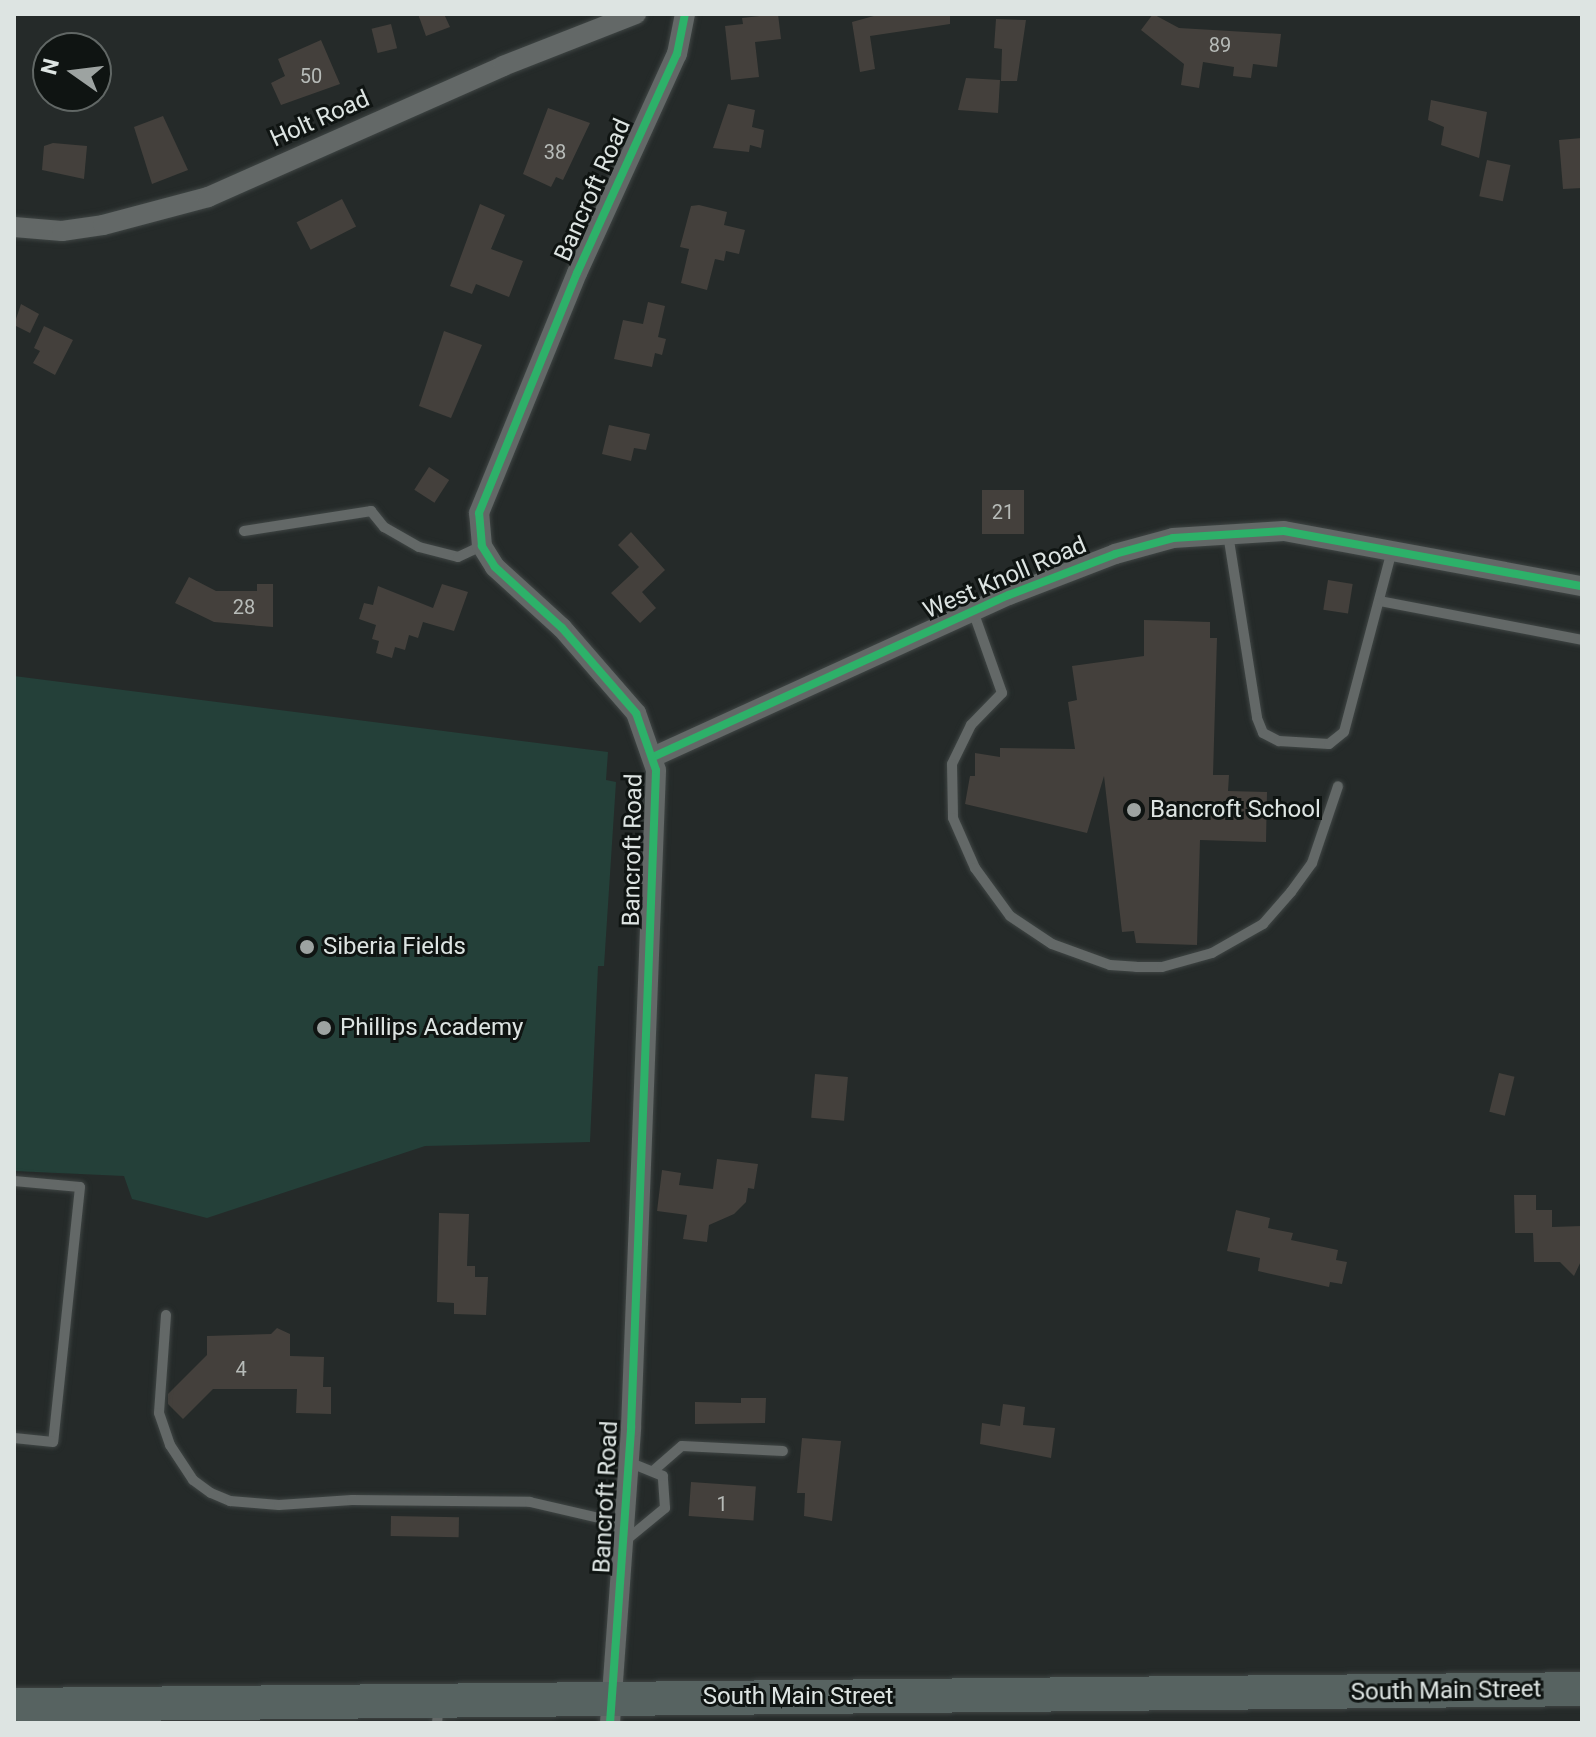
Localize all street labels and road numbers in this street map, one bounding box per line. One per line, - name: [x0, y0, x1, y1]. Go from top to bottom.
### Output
- street label: Holt Road: [266, 84, 374, 154]
- street label: Bancroft Road: [549, 114, 637, 266]
- street label: West Knoll Road: [919, 531, 1091, 625]
- street label: Bancroft Road: [617, 773, 649, 927]
- street label: Bancroft Road: [588, 1420, 624, 1574]
- street label: South Main Street: [1350, 1675, 1542, 1707]
- street label: South Main Street: [703, 1683, 893, 1711]

